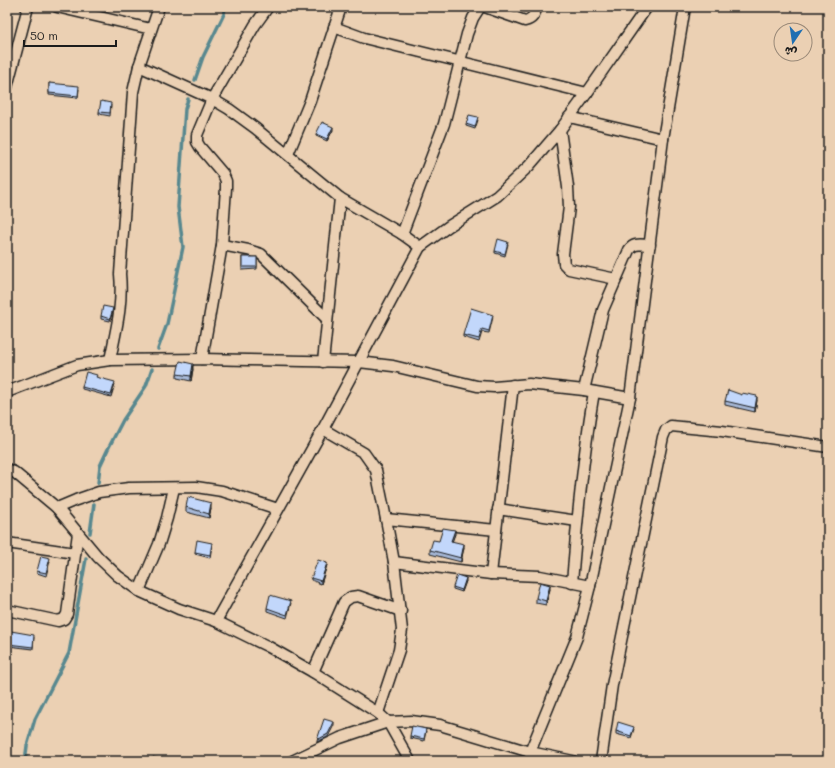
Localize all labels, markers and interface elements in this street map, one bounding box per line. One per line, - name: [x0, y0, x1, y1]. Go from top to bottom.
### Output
- scale bar: [24, 22, 116, 48]
- north arrow: [773, 22, 813, 62]
- text: 50 m: [30, 27, 58, 43]
- text: ش: [783, 44, 798, 61]

